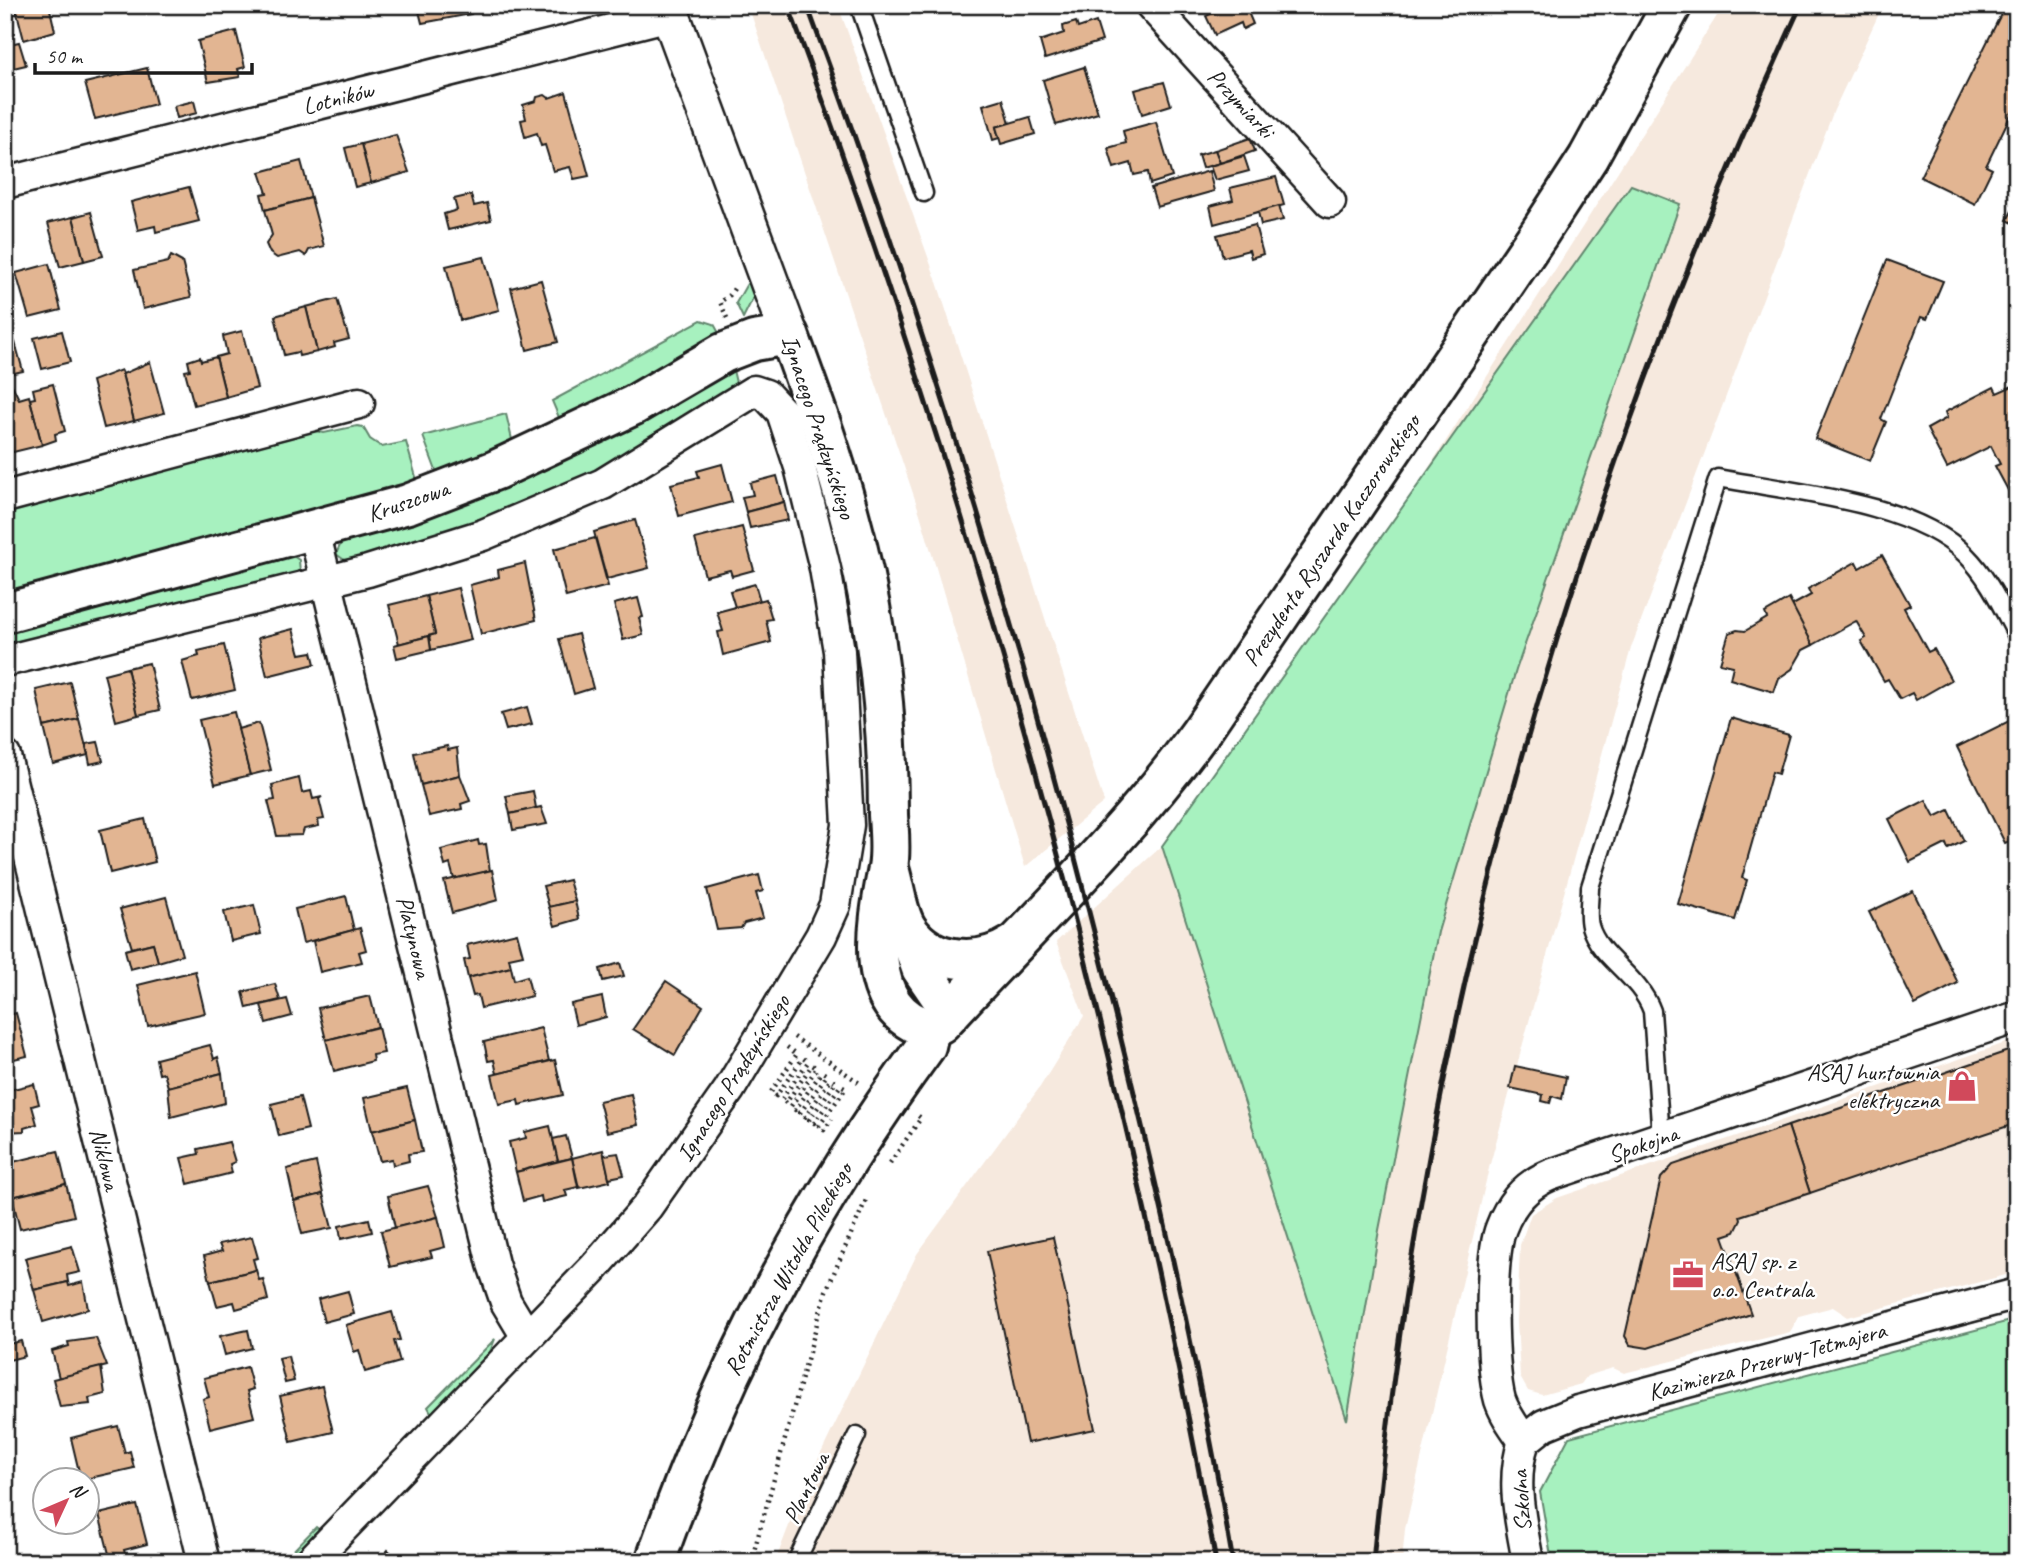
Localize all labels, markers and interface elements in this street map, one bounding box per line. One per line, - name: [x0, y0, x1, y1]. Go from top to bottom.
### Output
- scale bar: [35, 32, 252, 76]
- text: 50 m: [46, 43, 84, 69]
- street label: Przymiarki: [1201, 62, 1283, 147]
- street label: Lotników: [300, 74, 378, 121]
- street label: Ignacego Prądzyńskiego: [775, 331, 863, 524]
- street label: Prezydenta Ryszarda Kaczorowskiego: [1235, 406, 1428, 672]
- street label: Kruszcowa: [363, 472, 455, 529]
- street label: Platynowa: [389, 893, 439, 983]
- street label: Ignacego Prądzyńskiego: [670, 988, 797, 1167]
- place label: ASAJ hurtownia elektryczna: [1807, 1057, 1941, 1115]
- shop icon: ASAJ hurtownia elektryczna: [1945, 1069, 1979, 1103]
- street label: Spokojna: [1604, 1117, 1684, 1170]
- street label: Niklowa: [83, 1125, 128, 1195]
- street label: Rotmistrza Witolda Pileckiego: [717, 1155, 860, 1381]
- place label: ASAJ sp. z o.o. Centrala: [1711, 1246, 1815, 1304]
- office icon: ASAJ sp. z o.o. Centrala: [1671, 1258, 1705, 1292]
- street label: Kazimierza Przerwy-Tetmajera: [1645, 1314, 1891, 1407]
- street label: Plantowa: [776, 1446, 837, 1528]
- north arrow: [32, 1466, 102, 1536]
- street label: Szkolna: [1504, 1468, 1538, 1533]
- text: N: [65, 1477, 92, 1505]

